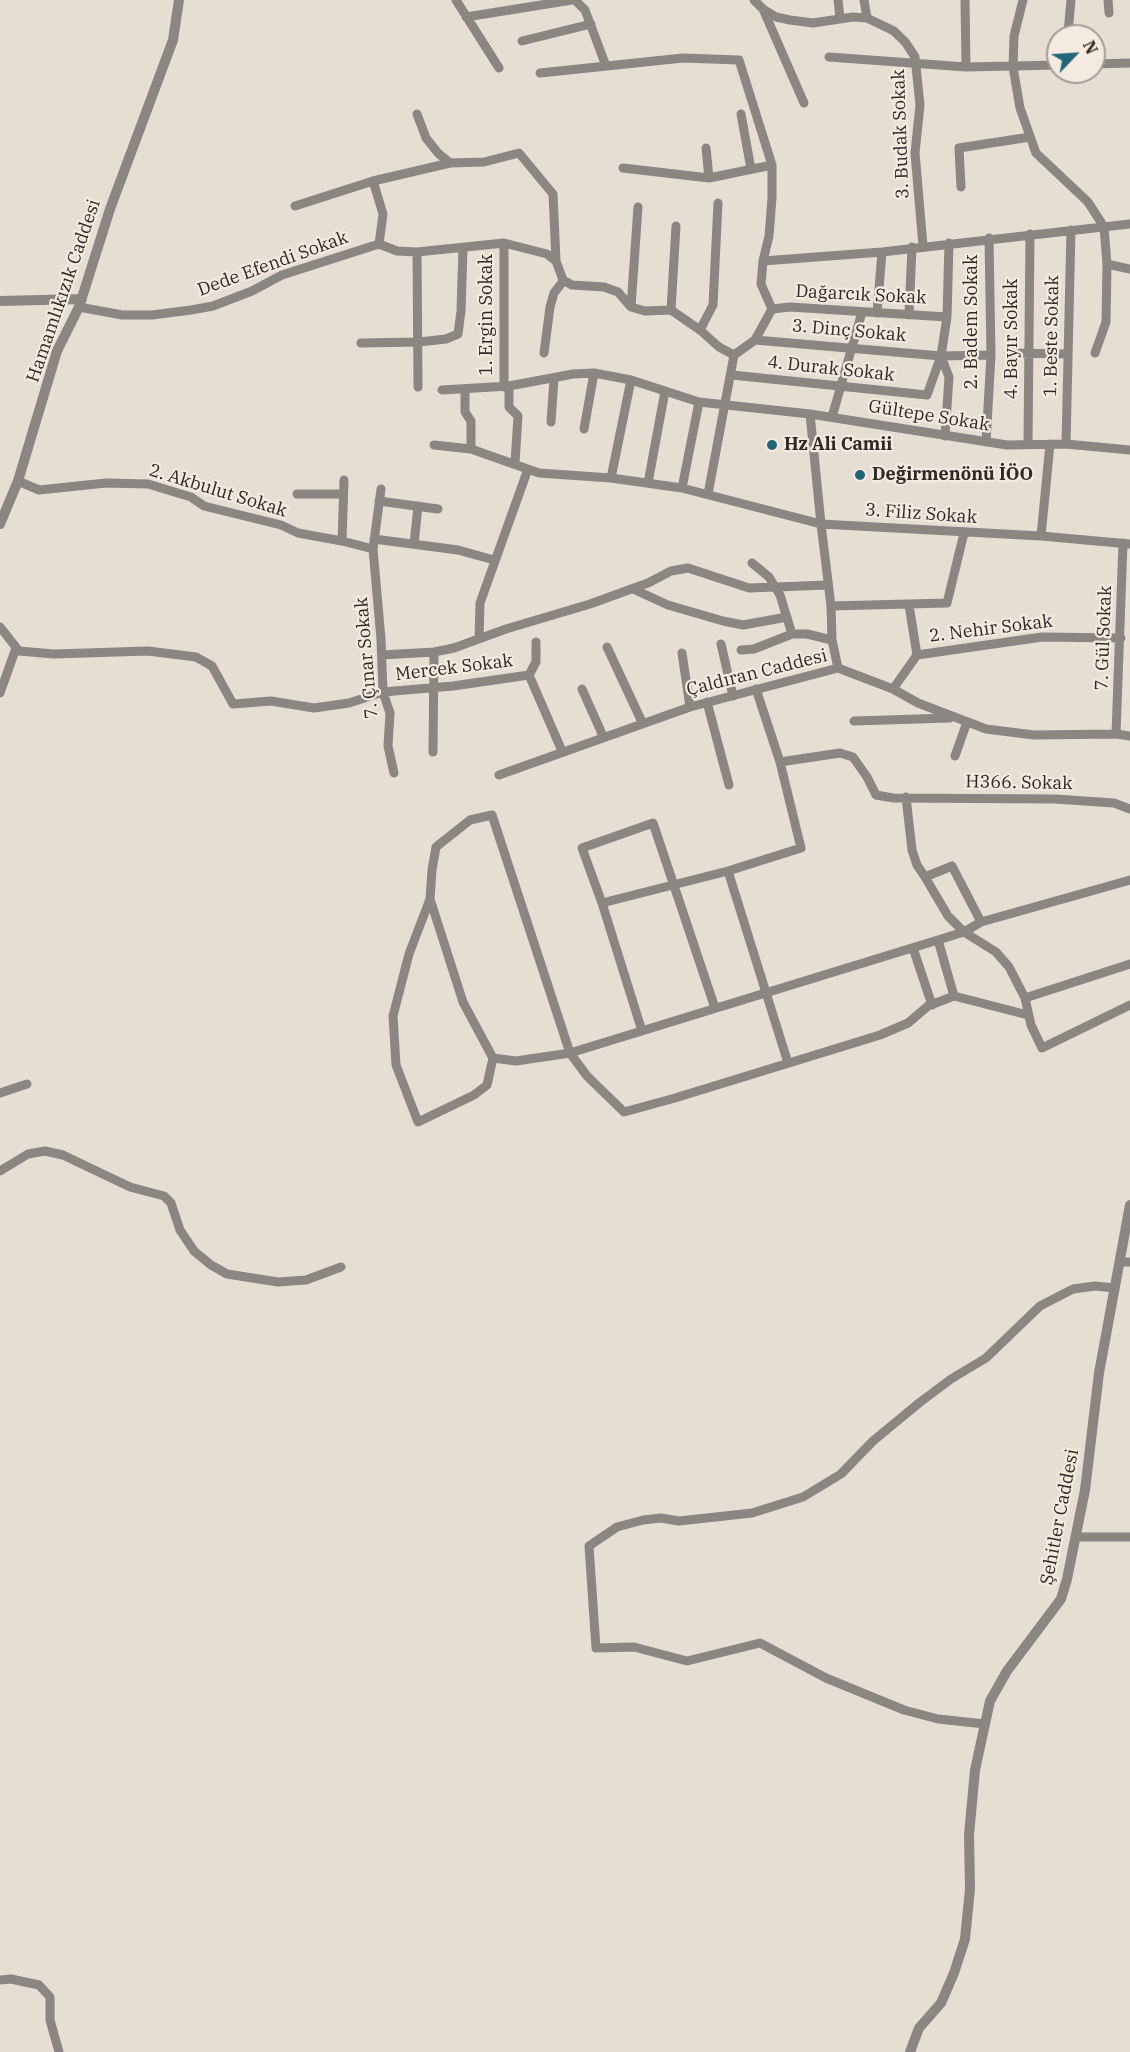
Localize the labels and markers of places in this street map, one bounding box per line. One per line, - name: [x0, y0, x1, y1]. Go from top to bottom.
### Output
- place label: Hz Ali Camii: [784, 434, 892, 456]
- marker: Hz Ali Camii: [765, 438, 779, 452]
- place label: Değirmenönü İÖO: [872, 464, 1033, 486]
- marker: Değirmenönü İÖO: [853, 468, 867, 482]

